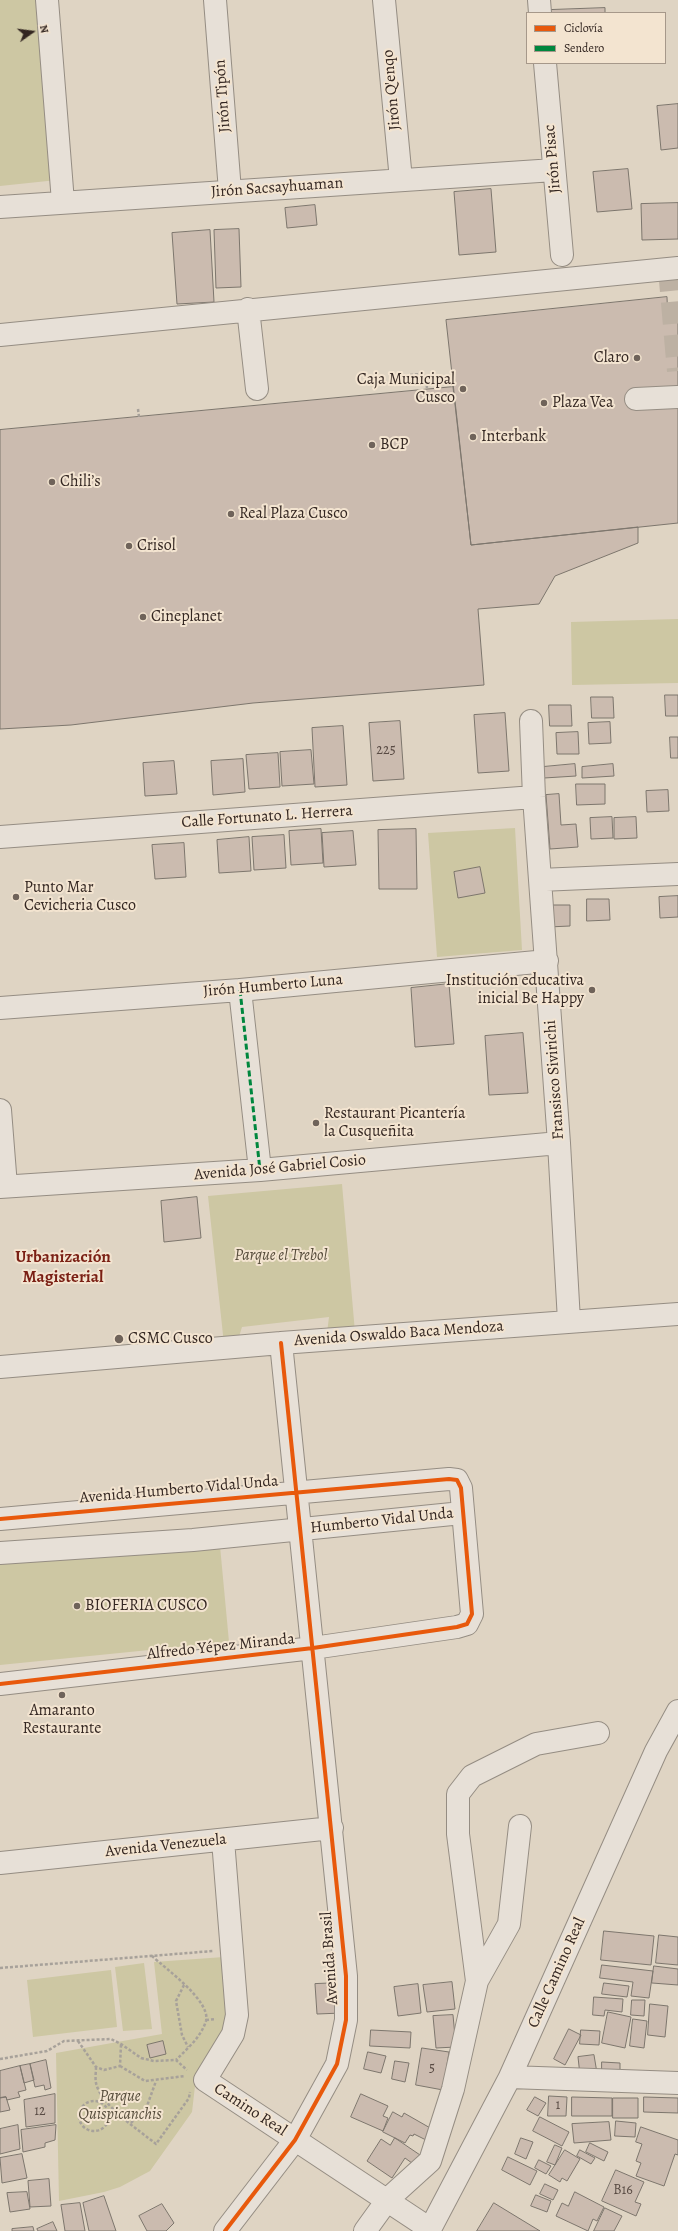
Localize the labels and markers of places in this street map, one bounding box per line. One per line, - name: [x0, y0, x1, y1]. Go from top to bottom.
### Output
- place label: Claro: [594, 348, 629, 368]
- marker: Claro: [632, 353, 642, 363]
- place label: Caja Municipal Cusco: [357, 370, 455, 408]
- marker: Caja Municipal Cusco: [458, 384, 468, 394]
- place label: Plaza Vea: [552, 393, 613, 413]
- marker: Plaza Vea: [539, 398, 549, 408]
- place label: Interbank: [481, 427, 546, 447]
- marker: Interbank: [468, 432, 478, 442]
- place label: BCP: [380, 435, 408, 455]
- marker: BCP: [367, 440, 377, 450]
- place label: Chili’s: [60, 472, 101, 492]
- marker: Chili’s: [47, 477, 57, 487]
- place label: Real Plaza Cusco: [239, 504, 348, 524]
- marker: Real Plaza Cusco: [226, 509, 236, 519]
- place label: Crisol: [137, 536, 176, 556]
- marker: Crisol: [124, 541, 134, 551]
- place label: Cineplanet: [151, 607, 222, 627]
- marker: Cineplanet: [138, 612, 148, 622]
- place label: Punto Mar Cevicheria Cusco: [24, 878, 136, 916]
- marker: Punto Mar Cevicheria Cusco: [11, 892, 21, 902]
- place label: Institución educativa inicial Be Happy: [446, 971, 584, 1009]
- marker: Institución educativa inicial Be Happy: [587, 985, 597, 995]
- place label: Restaurant Picantería la Cusqueñita: [324, 1104, 465, 1142]
- marker: Restaurant Picantería la Cusqueñita: [311, 1118, 321, 1128]
- place label: CSMC Cusco: [128, 1329, 213, 1349]
- marker: CSMC Cusco: [113, 1333, 125, 1345]
- place label: BIOFERIA CUSCO: [85, 1596, 207, 1616]
- marker: BIOFERIA CUSCO: [72, 1601, 82, 1611]
- marker: Amaranto Restaurante: [57, 1690, 67, 1700]
- place label: Amaranto Restaurante: [23, 1701, 101, 1739]

